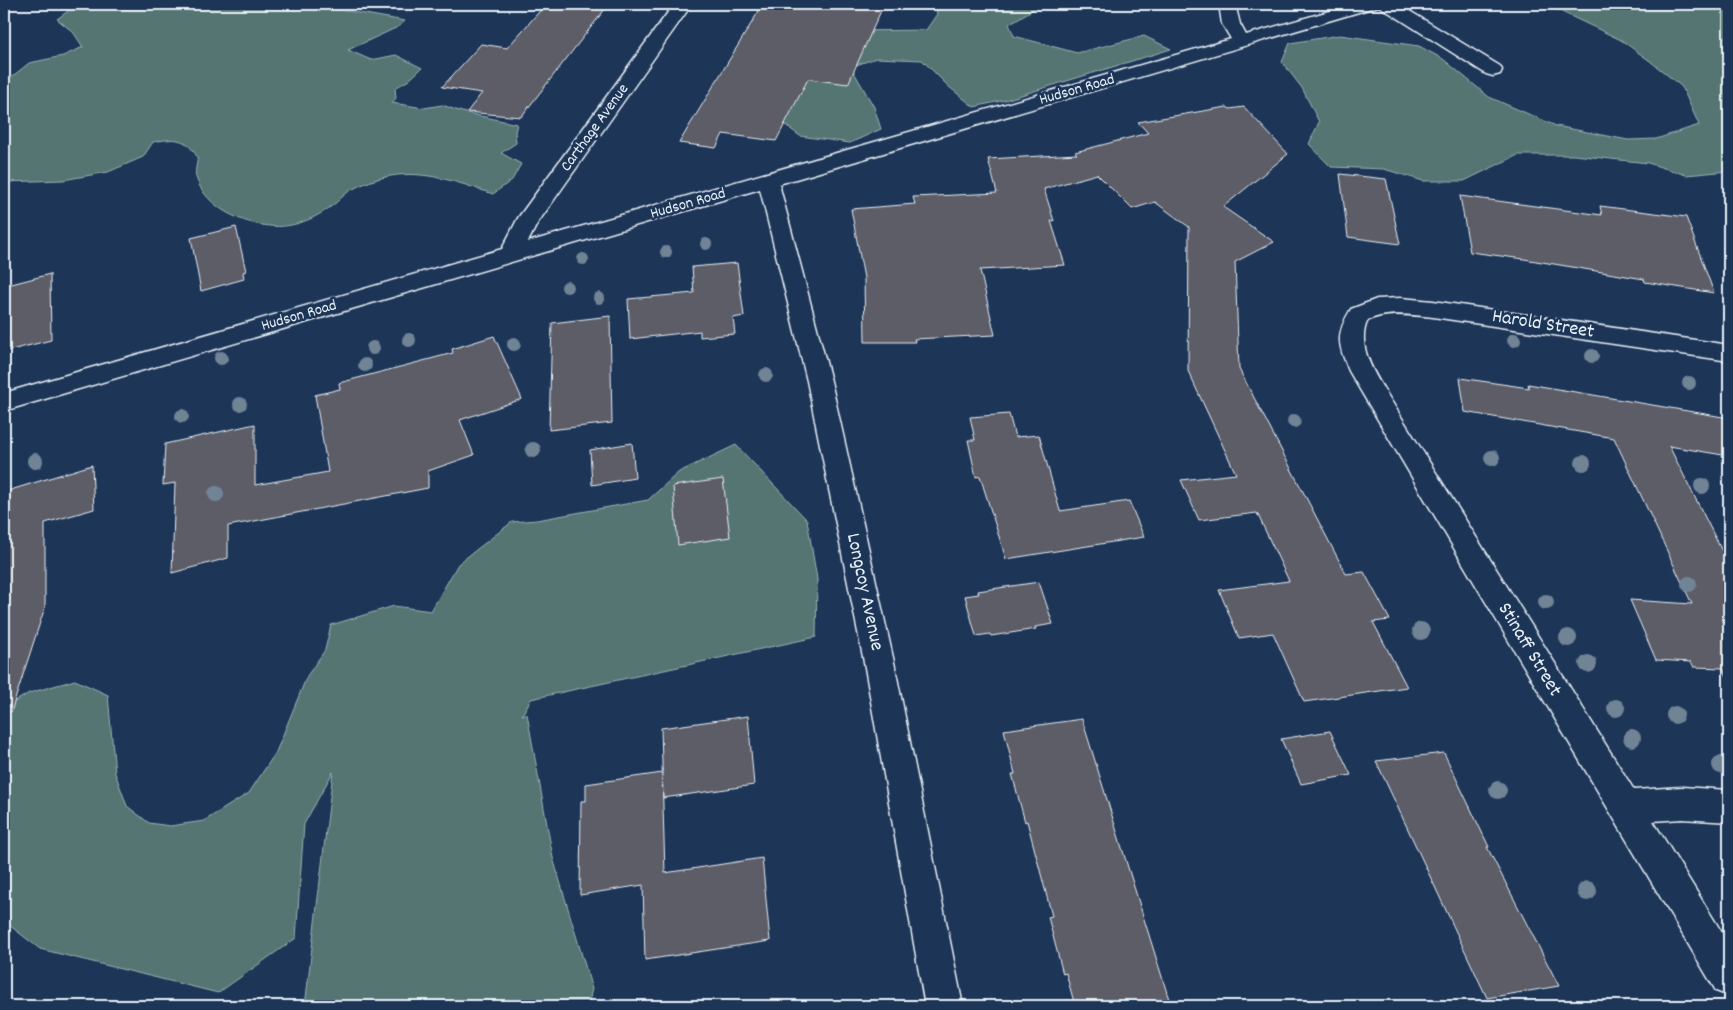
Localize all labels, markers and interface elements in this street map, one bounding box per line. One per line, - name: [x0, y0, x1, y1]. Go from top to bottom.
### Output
- street label: Hudson Road: [1037, 68, 1117, 112]
- street label: Carthage Avenue: [555, 79, 635, 177]
- street label: Hudson Road: [648, 182, 728, 226]
- street label: Hudson Road: [259, 294, 339, 338]
- street label: Harold Street: [1490, 303, 1596, 347]
- street label: Longcoy Avenue: [838, 531, 890, 654]
- street label: Stinaff Street: [1490, 598, 1568, 702]

